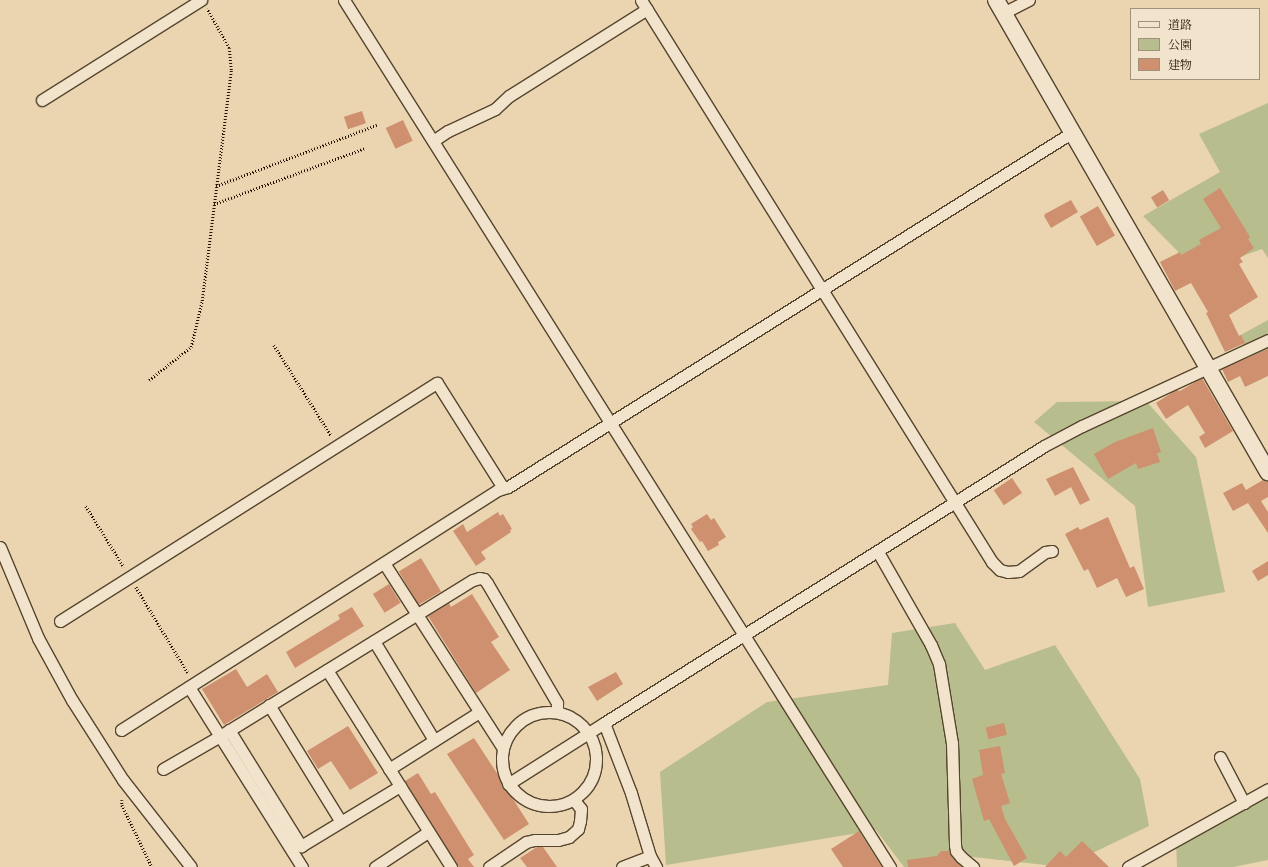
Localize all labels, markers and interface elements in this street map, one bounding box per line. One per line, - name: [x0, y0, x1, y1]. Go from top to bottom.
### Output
- legend: [1130, 8, 1260, 80]
- text: 道路: [1168, 18, 1192, 34]
- text: 公園: [1168, 38, 1192, 54]
- text: 建物: [1168, 58, 1192, 74]

